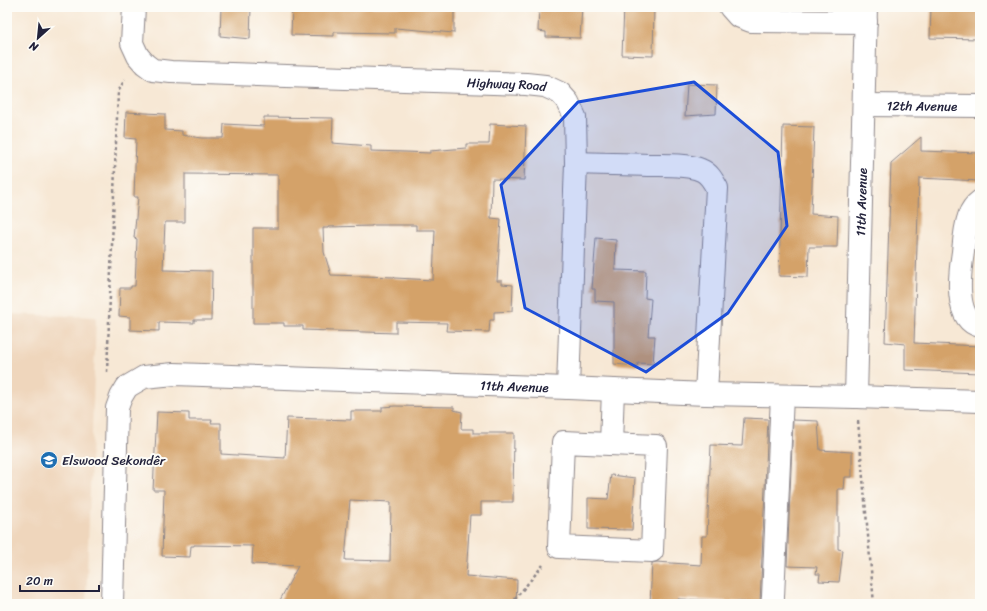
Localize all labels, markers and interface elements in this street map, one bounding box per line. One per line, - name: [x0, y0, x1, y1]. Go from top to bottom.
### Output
- north arrow: [18, 18, 58, 58]
- text: N: [26, 36, 42, 57]
- street label: Highway Road: [467, 71, 549, 98]
- street label: 12th Avenue: [887, 94, 957, 118]
- street label: 11th Avenue: [849, 168, 874, 237]
- street label: 11th Avenue: [480, 374, 549, 399]
- place label: Elswood Sekondêr: [62, 449, 166, 472]
- school or university icon: Elswood Sekondêr: [39, 450, 59, 470]
- scale bar: [20, 567, 99, 593]
- text: 20 m: [26, 570, 53, 592]

